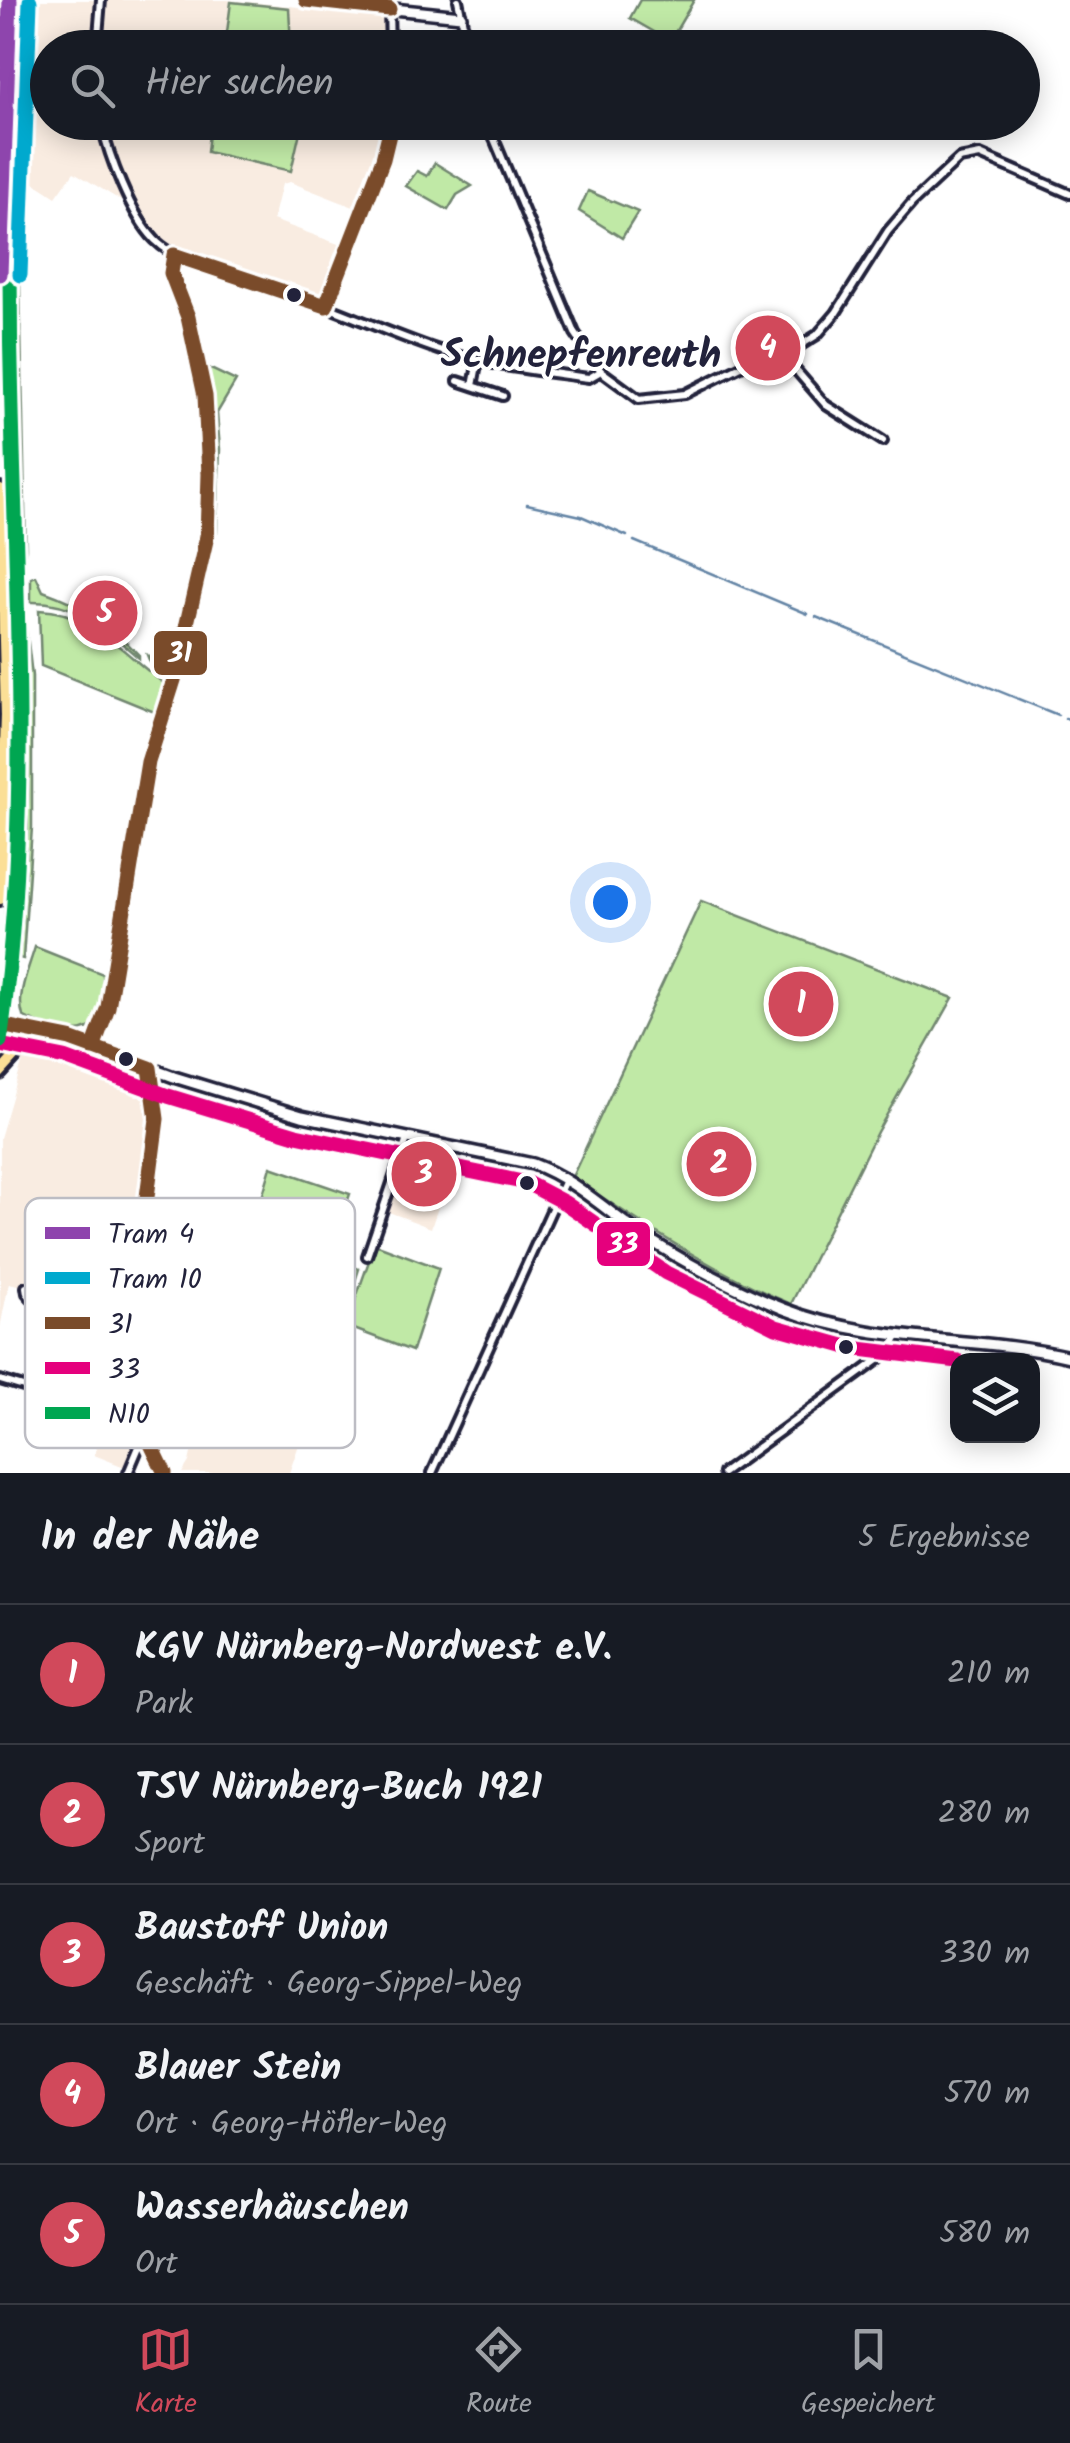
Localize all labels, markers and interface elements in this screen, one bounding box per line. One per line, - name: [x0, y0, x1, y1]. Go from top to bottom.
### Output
- search box: [30, 30, 1040, 140]
- text: Hier suchen: [145, 55, 334, 115]
- icon: search: [65, 58, 120, 113]
- unlabelled marker: [284, 285, 304, 305]
- pin: 4: [736, 310, 800, 386]
- district label: Schnepfenreuth: [441, 324, 721, 388]
- pin: 5: [72, 576, 138, 650]
- line badge: 31: [152, 629, 209, 677]
- text: 31: [167, 632, 192, 677]
- your location: [585, 877, 636, 928]
- pin: 1: [768, 966, 834, 1042]
- unlabelled marker: [116, 1049, 136, 1069]
- pin: 2: [686, 1126, 752, 1202]
- pin: 3: [392, 1136, 456, 1212]
- unlabelled marker: [517, 1173, 537, 1193]
- legend: [25, 1198, 355, 1448]
- text: Tram 4: [108, 1213, 194, 1258]
- line badge: 33: [595, 1220, 652, 1268]
- text: 33: [607, 1223, 638, 1268]
- text: Tram 10: [108, 1258, 202, 1303]
- text: 31: [108, 1303, 133, 1348]
- unlabelled marker: [836, 1337, 856, 1357]
- text: 33: [108, 1348, 140, 1393]
- map controls: [950, 1353, 1040, 1443]
- button: layers: [950, 1353, 1040, 1443]
- text: N10: [108, 1393, 150, 1438]
- text: In der Nähe: [40, 1505, 259, 1572]
- text: 5 Ergebnisse: [858, 1513, 1030, 1564]
- text: KGV Nürnberg-Nordwest e.V.: [135, 1619, 612, 1679]
- text: 1: [68, 1649, 77, 1700]
- text: 210 m: [947, 1649, 1030, 1700]
- text: Park: [135, 1679, 193, 1730]
- text: TSV Nürnberg-Buch 1921: [135, 1759, 542, 1819]
- text: 2: [63, 1789, 82, 1840]
- text: 280 m: [938, 1789, 1030, 1840]
- text: Sport: [135, 1819, 205, 1870]
- text: Baustoff Union: [135, 1899, 388, 1959]
- text: 3: [64, 1929, 81, 1980]
- text: 330 m: [939, 1929, 1030, 1980]
- text: Geschäft · Georg-Sippel-Weg: [135, 1959, 522, 2010]
- text: Blauer Stein: [135, 2039, 341, 2099]
- text: 4: [64, 2069, 81, 2120]
- text: 570 m: [944, 2069, 1030, 2120]
- text: Ort · Georg-Höfler-Weg: [135, 2099, 447, 2150]
- text: Wasserhäuschen: [135, 2179, 409, 2239]
- text: 5: [64, 2209, 81, 2260]
- text: 580 m: [939, 2209, 1030, 2260]
- text: Ort: [135, 2239, 178, 2290]
- tab: Karte: [135, 2322, 197, 2427]
- tab: Route: [466, 2322, 532, 2427]
- tab: Gespeichert: [801, 2322, 935, 2427]

